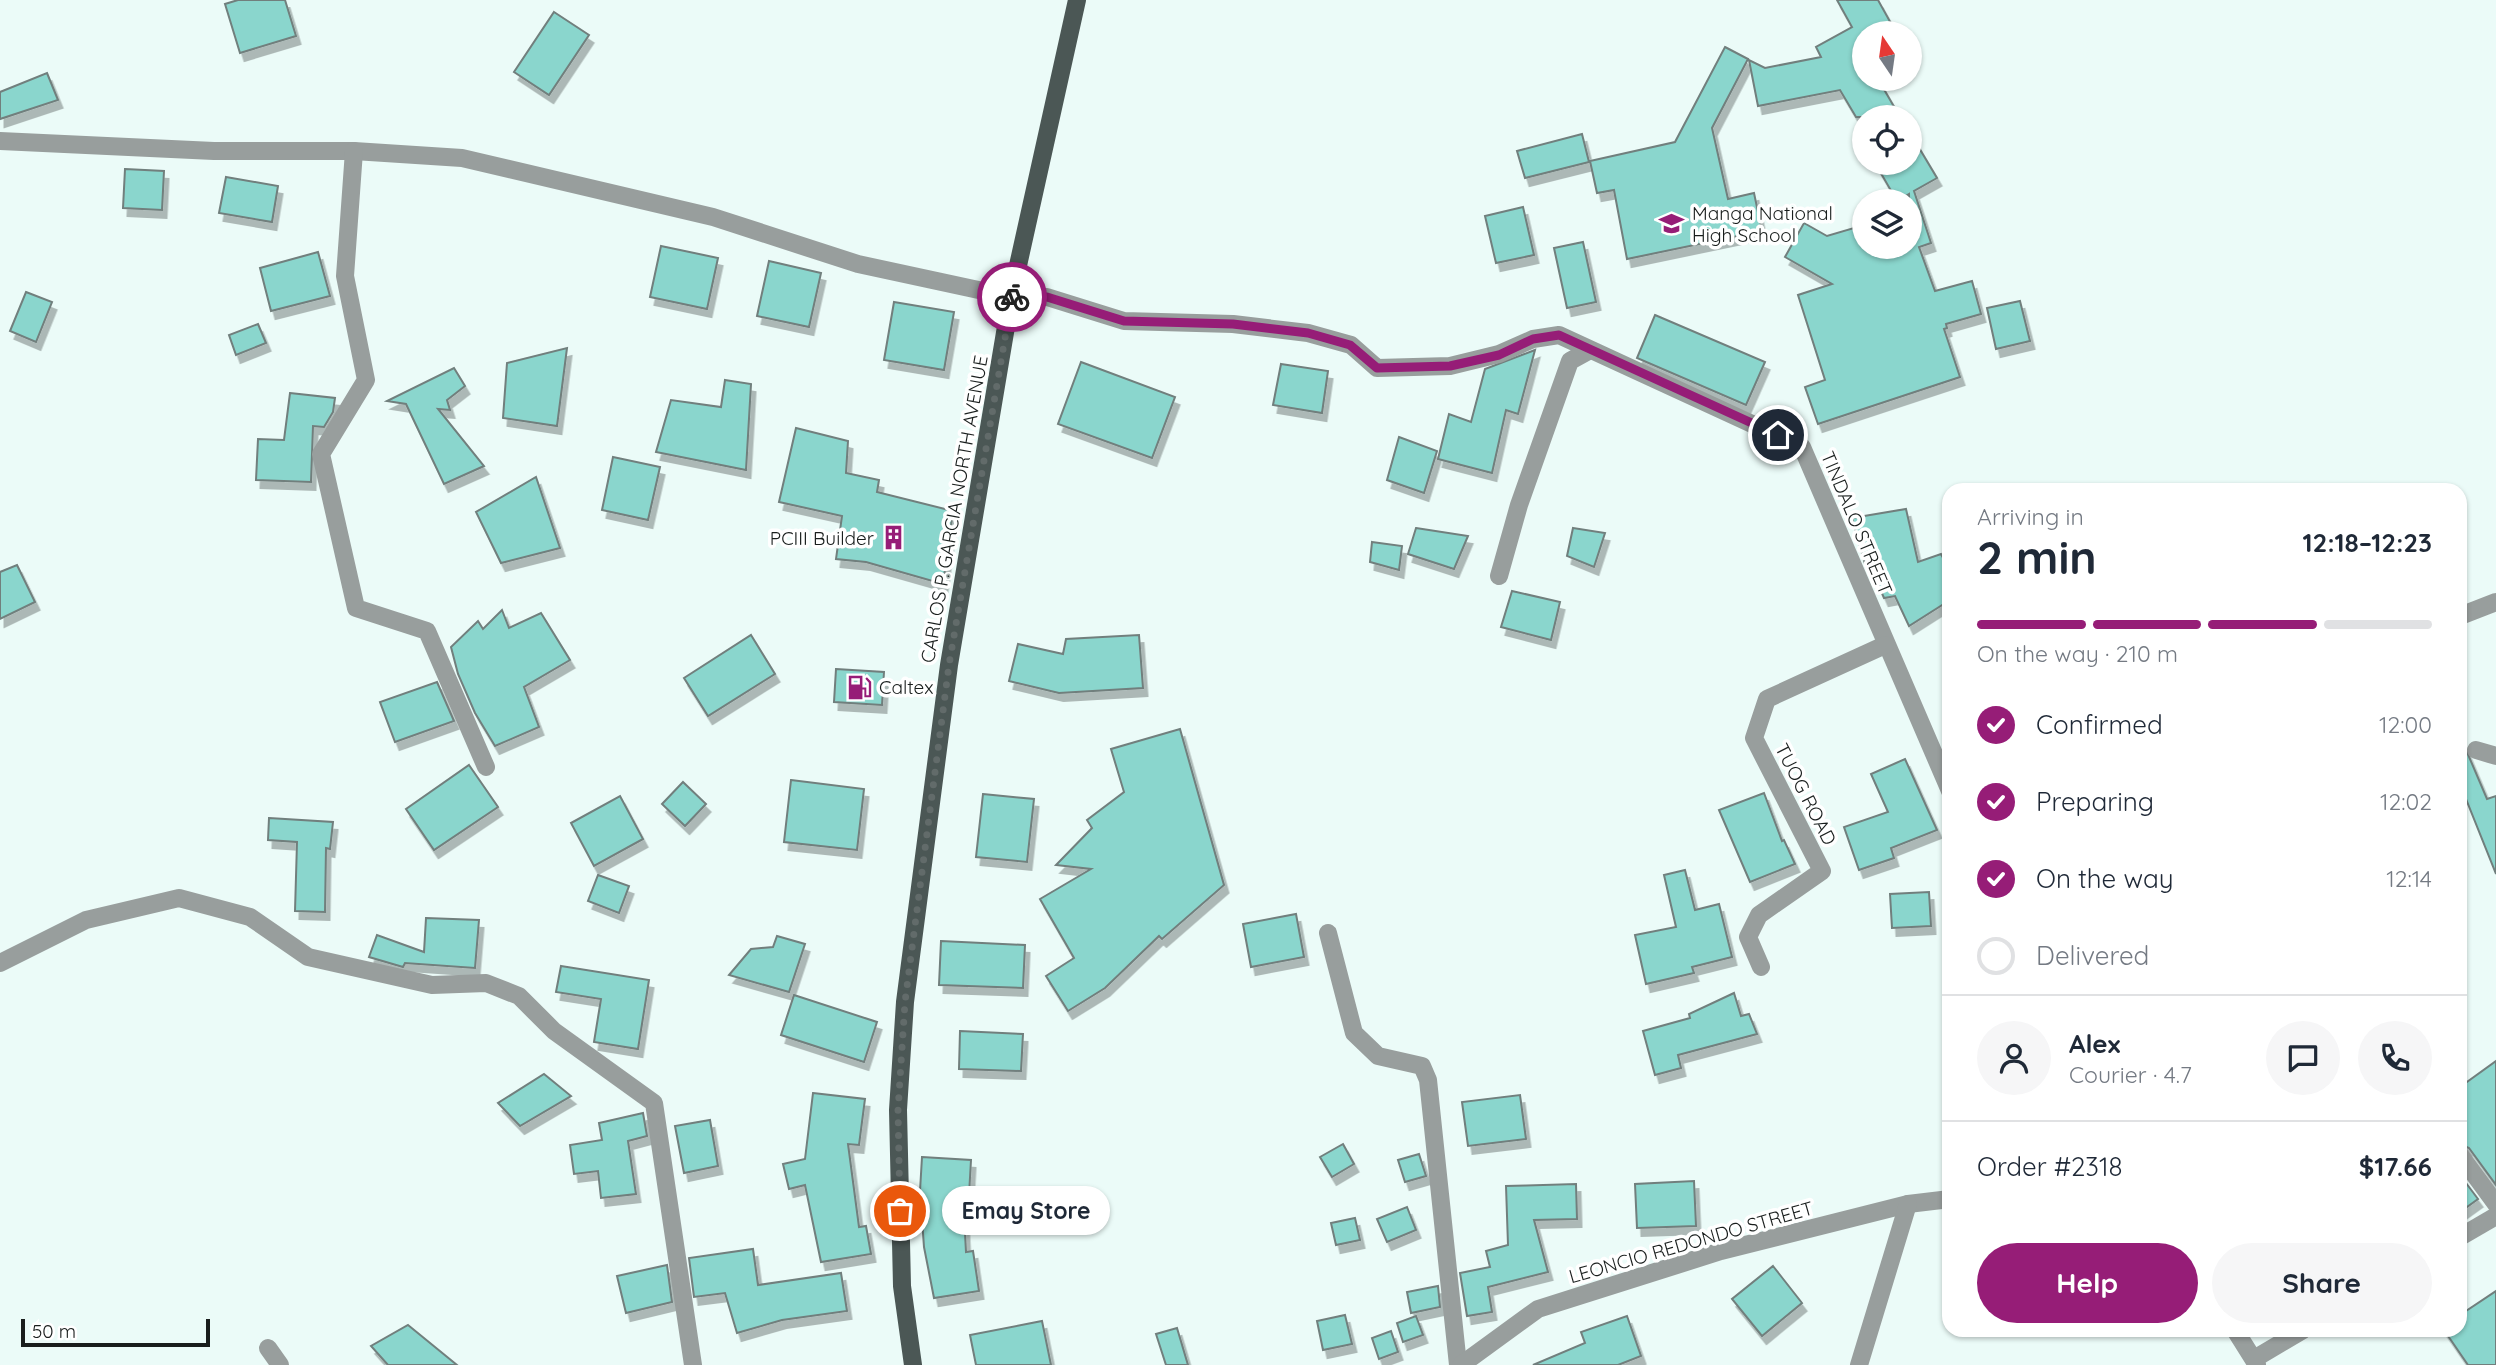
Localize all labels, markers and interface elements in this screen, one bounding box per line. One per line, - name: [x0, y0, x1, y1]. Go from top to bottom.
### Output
- north arrow: [1852, 21, 1922, 91]
- map controls: [1852, 21, 1922, 259]
- button: locate: [1852, 105, 1922, 175]
- button: layers: [1852, 189, 1922, 259]
- place label: Manga National High School: [1692, 201, 1833, 247]
- school or university icon: Manga National High School: [1658, 210, 1686, 238]
- courier: [977, 262, 1047, 332]
- icon: bike: [993, 278, 1031, 316]
- street label: CARLOS P. GARCIA NORTH AVENUE: [915, 353, 993, 665]
- pin: [1748, 405, 1808, 465]
- icon: home: [1759, 416, 1797, 454]
- street label: TINDALO STREET: [1816, 448, 1898, 598]
- text: Arriving in: [1977, 502, 2084, 531]
- building icon: PCIII Builder: [880, 524, 908, 552]
- place label: PCIII Builder: [770, 526, 875, 550]
- text: 12:18–12:23: [2302, 526, 2432, 559]
- text: 2 min: [1977, 528, 2097, 586]
- text: On the way · 210 m: [1977, 639, 2178, 668]
- fuel station icon: Caltex: [845, 673, 873, 701]
- place label: Caltex: [879, 675, 933, 699]
- icon: check: [1977, 706, 2015, 744]
- text: Confirmed: [2036, 708, 2163, 741]
- text: 12:00: [2379, 710, 2432, 739]
- street label: TUOG ROAD: [1770, 739, 1842, 849]
- icon: check: [1977, 783, 2015, 821]
- text: Preparing: [2036, 785, 2154, 818]
- text: 12:02: [2380, 787, 2432, 816]
- icon: check: [1977, 860, 2015, 898]
- text: On the way: [2036, 862, 2174, 895]
- text: 12:14: [2386, 864, 2432, 893]
- text: Delivered: [2036, 939, 2149, 972]
- button: person: [1977, 1021, 2051, 1095]
- button: chat: [2266, 1021, 2340, 1095]
- button: phone: [2358, 1021, 2432, 1095]
- text: Alex: [2069, 1027, 2120, 1060]
- text: Courier · 4.7: [2069, 1060, 2192, 1089]
- text: Order #2318: [1977, 1150, 2123, 1183]
- text: $17.66: [2359, 1150, 2432, 1183]
- pin: [870, 1181, 930, 1241]
- callout: Emay Store: [942, 1186, 1110, 1236]
- icon: bag: [881, 1192, 919, 1230]
- text: Emay Store: [961, 1196, 1091, 1225]
- street label: LEONCIO REDONDO STREET: [1566, 1196, 1816, 1288]
- button: Help: [1977, 1243, 2198, 1323]
- button: Share: [2212, 1243, 2432, 1323]
- scale bar: [21, 1316, 210, 1348]
- text: 50 m: [32, 1319, 76, 1343]

